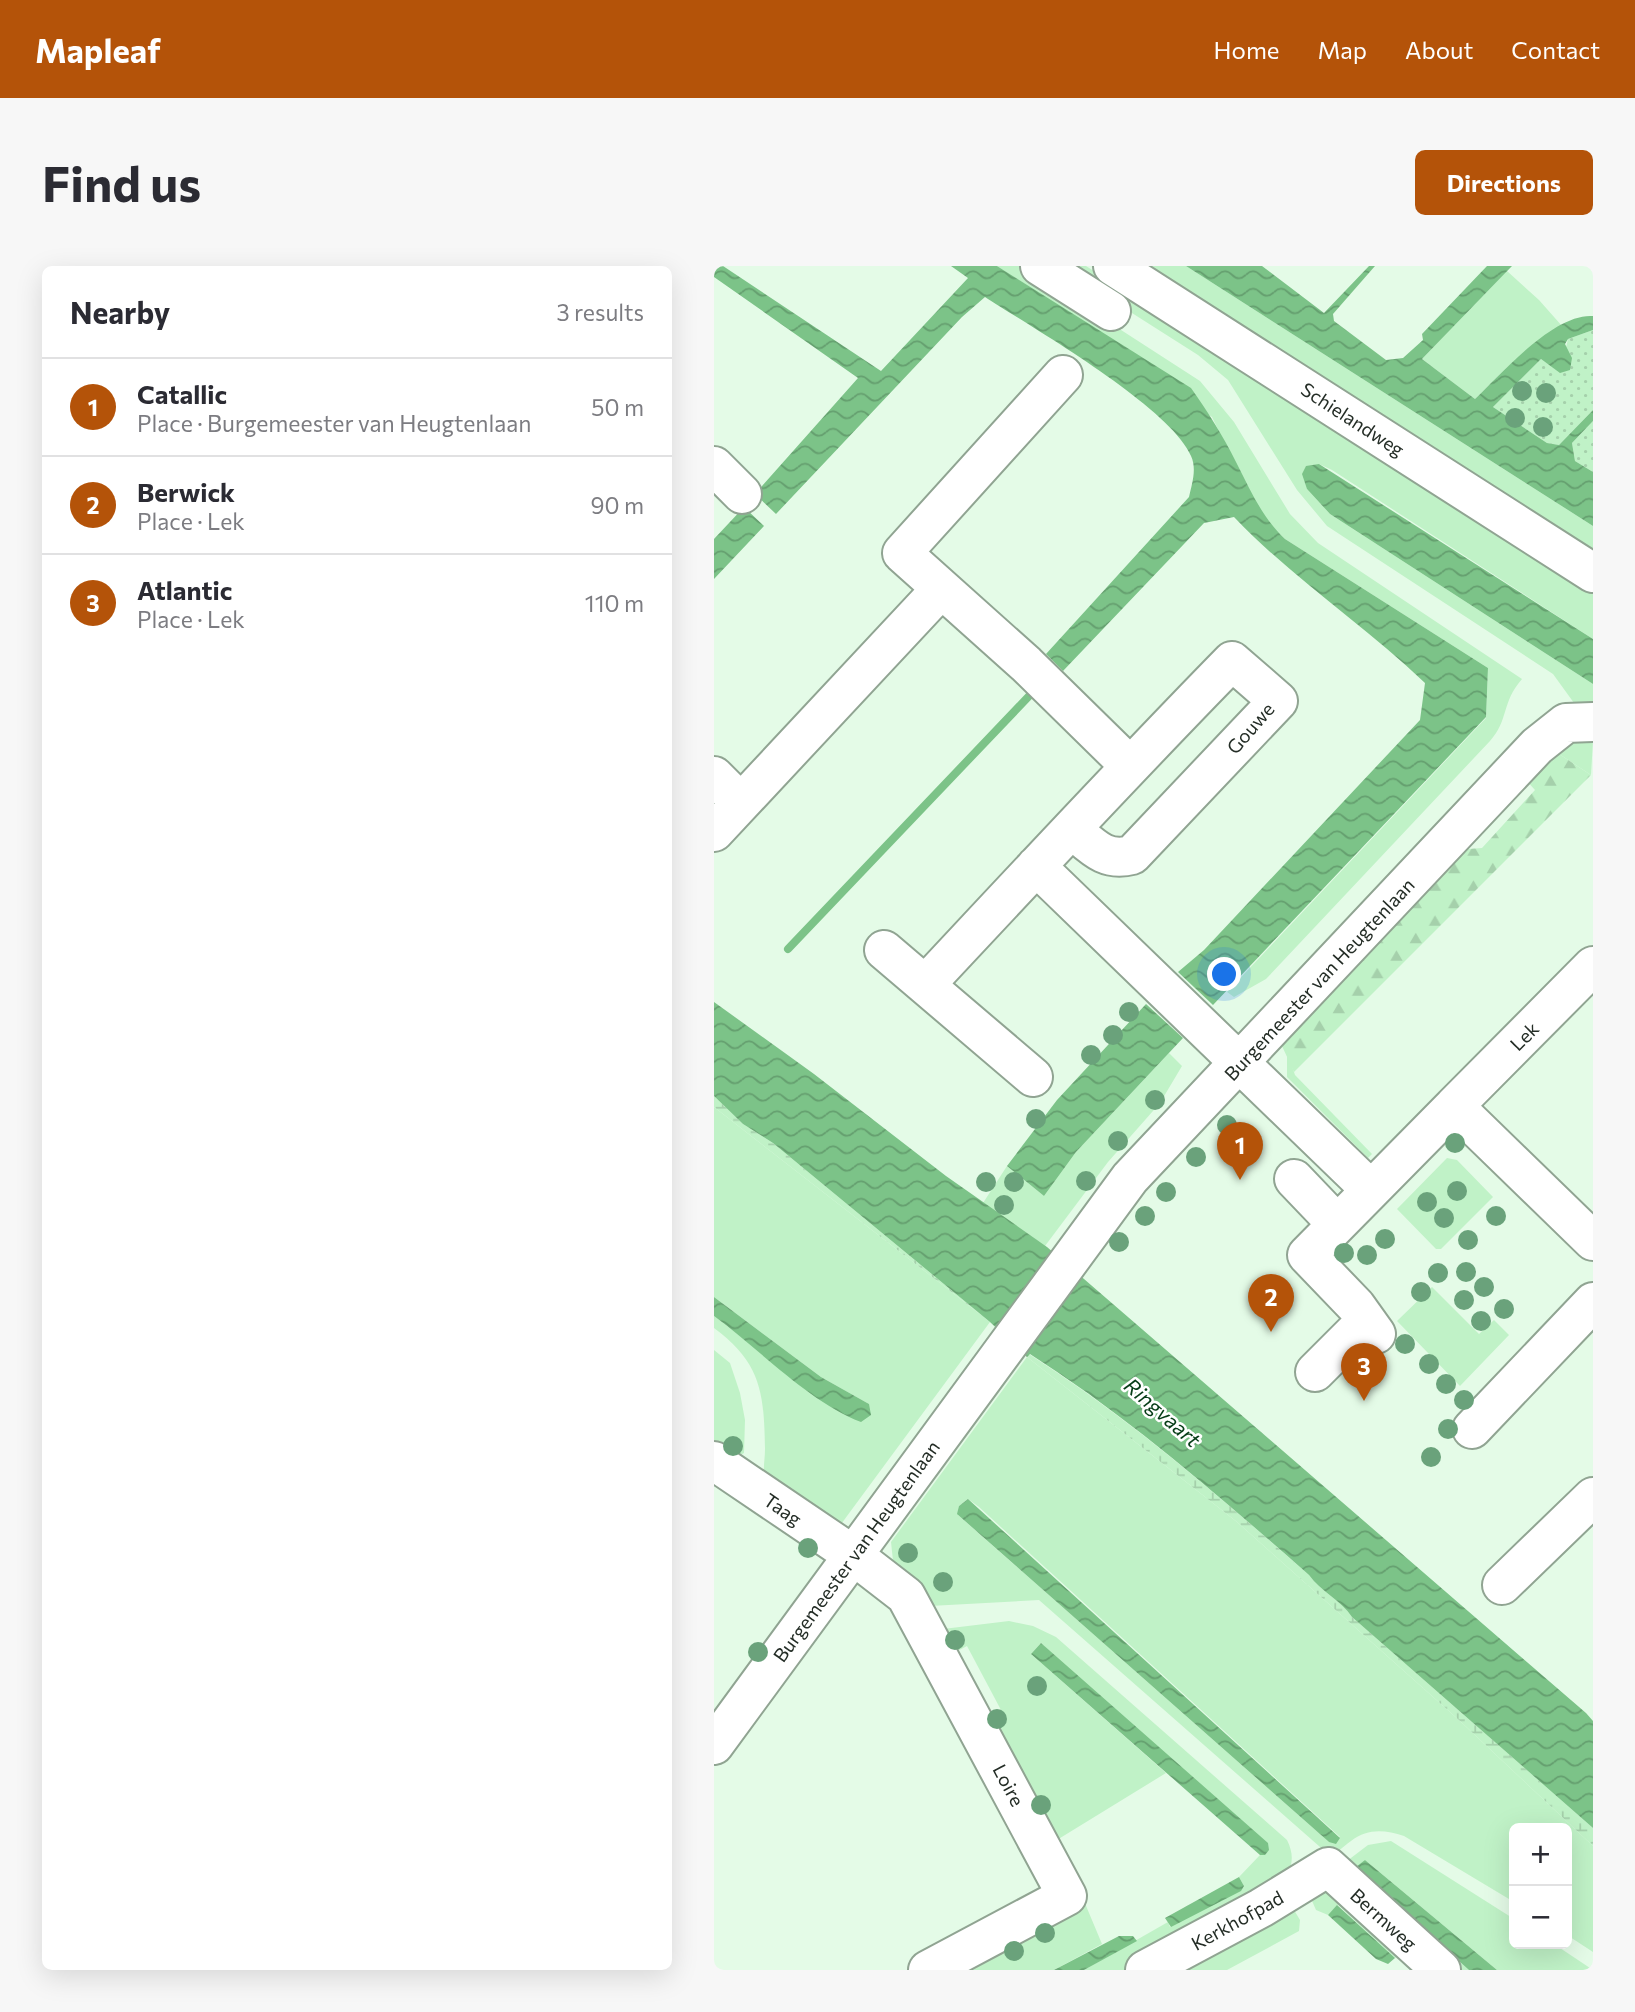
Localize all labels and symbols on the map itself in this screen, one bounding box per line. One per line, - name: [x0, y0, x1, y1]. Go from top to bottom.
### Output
- street label: Schielandweg: [1297, 377, 1409, 461]
- street label: Gouwe: [1221, 698, 1279, 758]
- street label: Burgemeester van Heugtenlaan: [1219, 873, 1419, 1085]
- your location: [1207, 957, 1241, 991]
- street label: Lek: [1505, 1017, 1543, 1055]
- pin: 1: [1217, 1122, 1263, 1180]
- pin: 2: [1248, 1274, 1294, 1332]
- pin: 3: [1341, 1343, 1387, 1401]
- water label: Ringvaart: [1120, 1372, 1206, 1452]
- street label: Burgemeester van Heugtenlaan: [768, 1436, 944, 1666]
- street label: Taag: [760, 1488, 806, 1530]
- street label: Loire: [988, 1760, 1030, 1810]
- street label: Bermweg: [1346, 1883, 1422, 1955]
- street label: Kerkhofpad: [1187, 1885, 1287, 1955]

